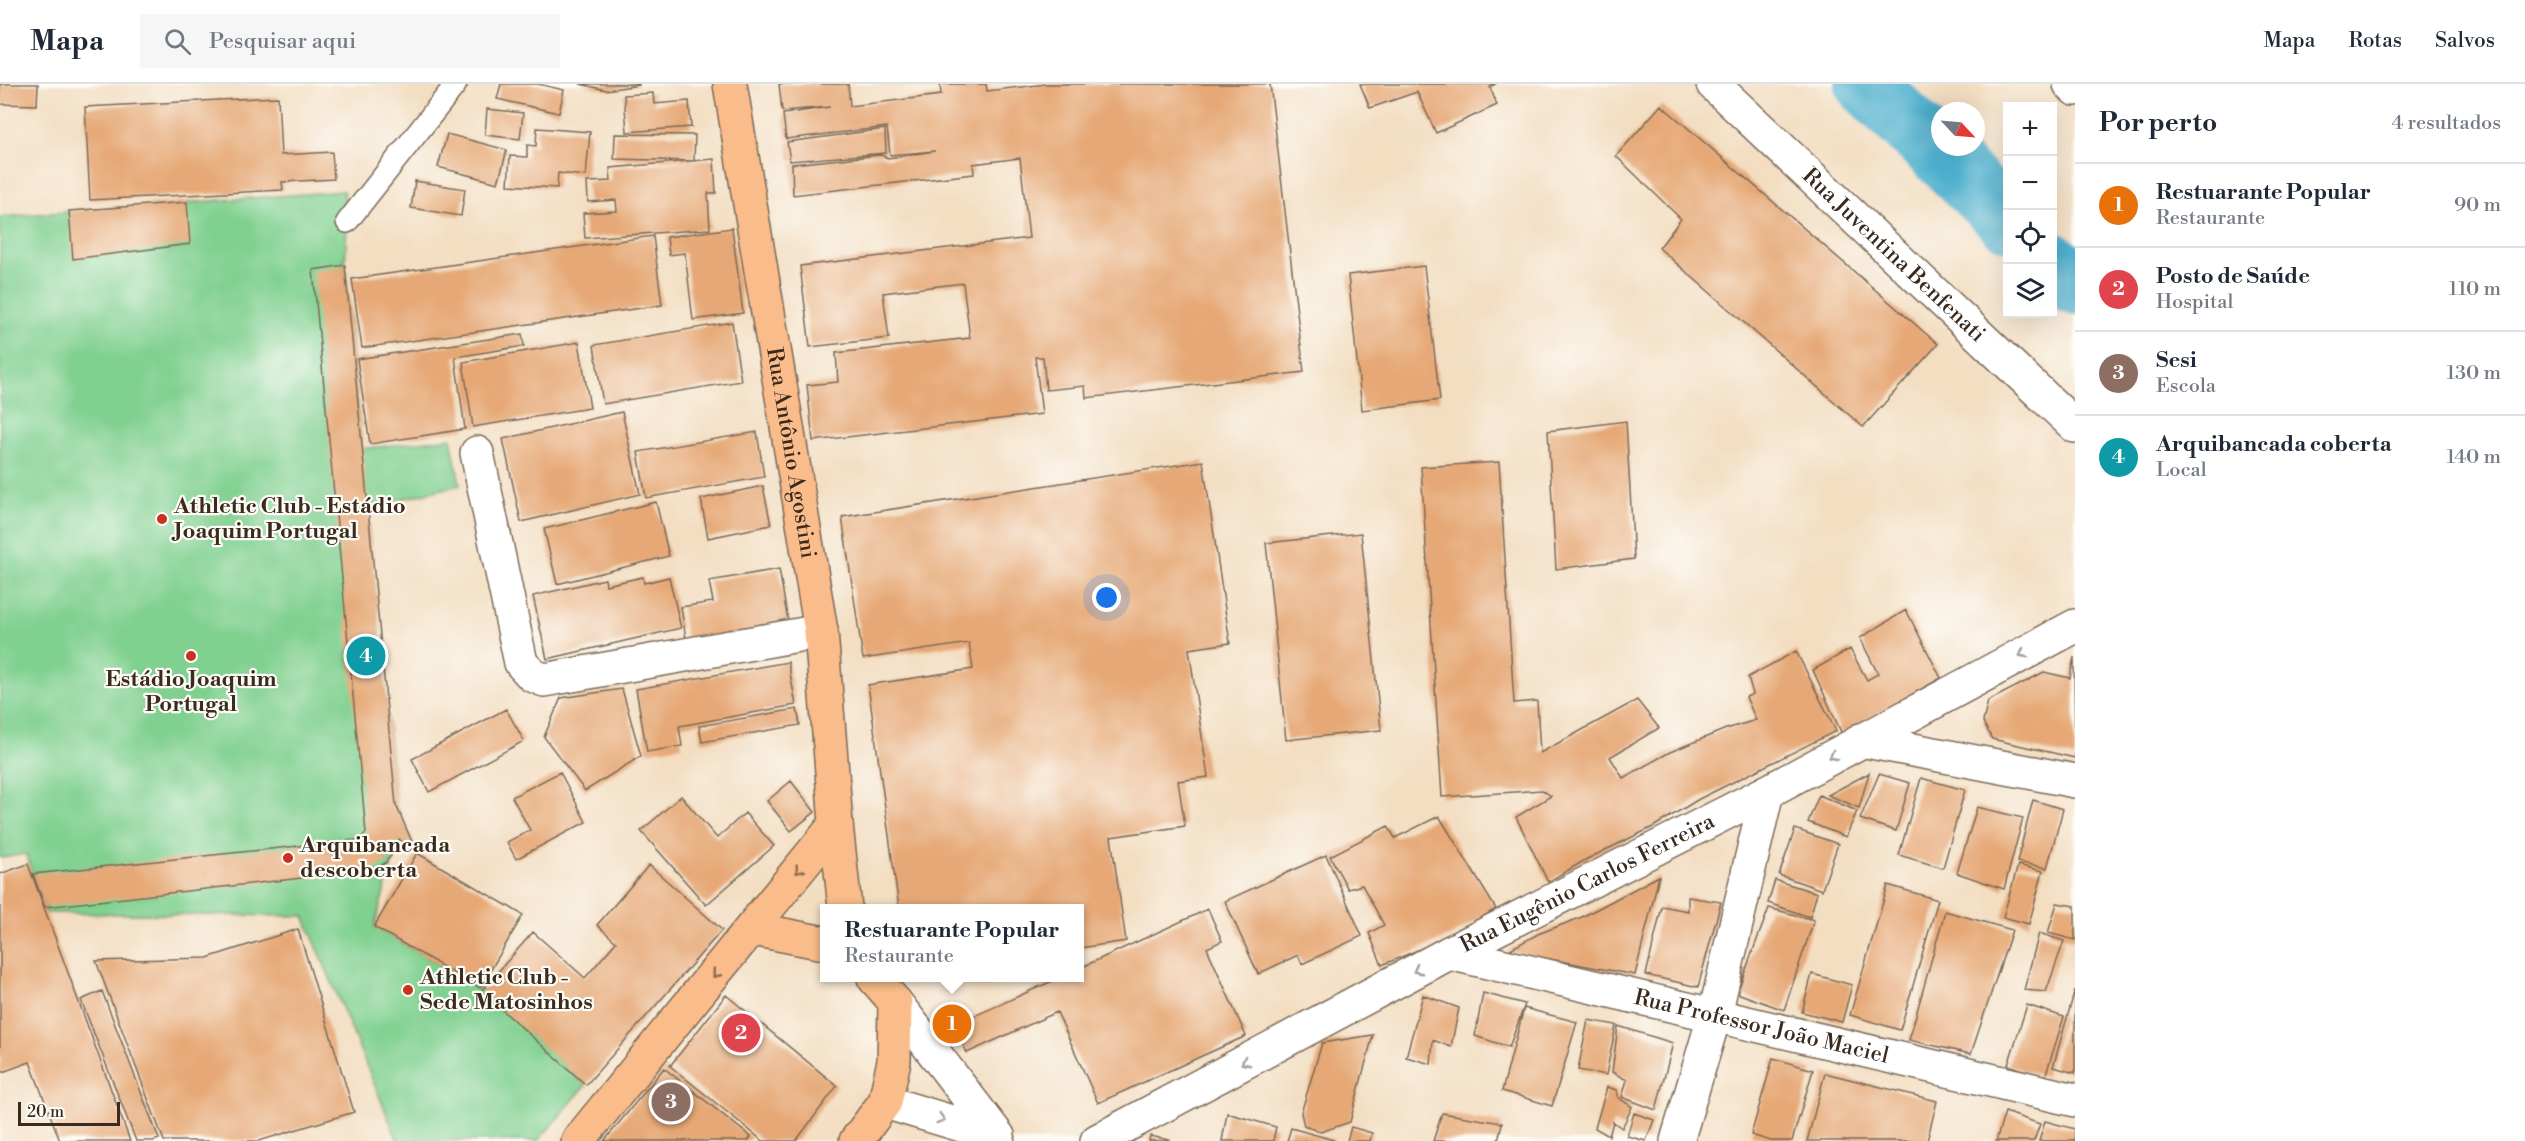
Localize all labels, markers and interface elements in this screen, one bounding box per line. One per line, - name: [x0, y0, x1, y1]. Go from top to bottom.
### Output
- search box: [140, 14, 560, 68]
- text: Mapa: [30, 24, 104, 59]
- icon: search: [161, 25, 194, 58]
- text: Pesquisar aqui: [209, 28, 356, 55]
- text: Mapa: [2263, 28, 2315, 54]
- text: Rotas: [2348, 28, 2402, 54]
- text: Salvos: [2435, 28, 2495, 54]
- north arrow: [1931, 102, 1985, 156]
- map controls: [2003, 102, 2057, 318]
- button: +: [2003, 102, 2057, 156]
- text: Por perto: [2099, 107, 2217, 139]
- text: 4 resultados: [2391, 111, 2501, 136]
- button: −: [2003, 156, 2057, 210]
- street label: Rua Juventina Benfenati: [1797, 162, 1991, 348]
- text: Restuarante Popular: [2156, 179, 2371, 206]
- text: 1: [2114, 193, 2123, 218]
- text: 90 m: [2454, 193, 2501, 218]
- text: Restaurante: [2156, 206, 2265, 231]
- button: locate: [2003, 210, 2057, 264]
- text: Posto de Saúde: [2156, 263, 2310, 290]
- button: layers: [2003, 264, 2057, 318]
- text: 2: [2112, 277, 2125, 302]
- text: 110 m: [2449, 277, 2501, 302]
- text: Hospital: [2156, 290, 2233, 315]
- street label: Rua Antônio Agostini: [761, 345, 822, 561]
- text: Sesi: [2156, 347, 2197, 374]
- text: 3: [2112, 361, 2125, 386]
- text: 130 m: [2446, 361, 2501, 386]
- text: Escola: [2156, 374, 2216, 399]
- text: Arquibancada coberta: [2156, 431, 2392, 458]
- text: 4: [2112, 445, 2125, 470]
- text: 140 m: [2446, 445, 2501, 470]
- text: Local: [2156, 458, 2207, 483]
- place label: Athletic Club - Estádio Joaquim Portugal: [171, 493, 406, 545]
- marker: Athletic Club - Estádio Joaquim Portugal: [155, 512, 169, 526]
- your location: [1092, 583, 1121, 612]
- pin: 4: [346, 634, 386, 678]
- one-way arrow: [2019, 647, 2030, 658]
- marker: Estádio Joaquim Portugal: [184, 649, 198, 663]
- place label: Estádio Joaquim Portugal: [105, 666, 277, 718]
- one-way arrow: [1829, 749, 1839, 760]
- street label: Rua Eugênio Carlos Ferreira: [1456, 807, 1720, 959]
- place label: Arquibancada descoberta: [299, 832, 451, 884]
- marker: Arquibancada descoberta: [281, 851, 295, 865]
- one-way arrow: [796, 863, 807, 874]
- popup: [820, 904, 1084, 982]
- text: Restuarante Popular: [845, 917, 1059, 944]
- text: Restaurante: [845, 944, 954, 969]
- one-way arrow: [1413, 963, 1423, 974]
- place label: Athletic Club - Sede Matosinhos: [419, 964, 593, 1016]
- one-way arrow: [712, 967, 723, 978]
- marker: Athletic Club - Sede Matosinhos: [401, 983, 415, 997]
- street label: Rua Professor João Maciel: [1632, 983, 1892, 1069]
- pin: 1: [932, 1002, 972, 1046]
- pin: 2: [722, 1010, 760, 1056]
- one-way arrow: [1241, 1055, 1251, 1066]
- pin: 3: [652, 1080, 690, 1124]
- scale bar: [18, 1099, 120, 1126]
- text: 20 m: [27, 1102, 64, 1122]
- one-way arrow: [935, 1112, 946, 1124]

